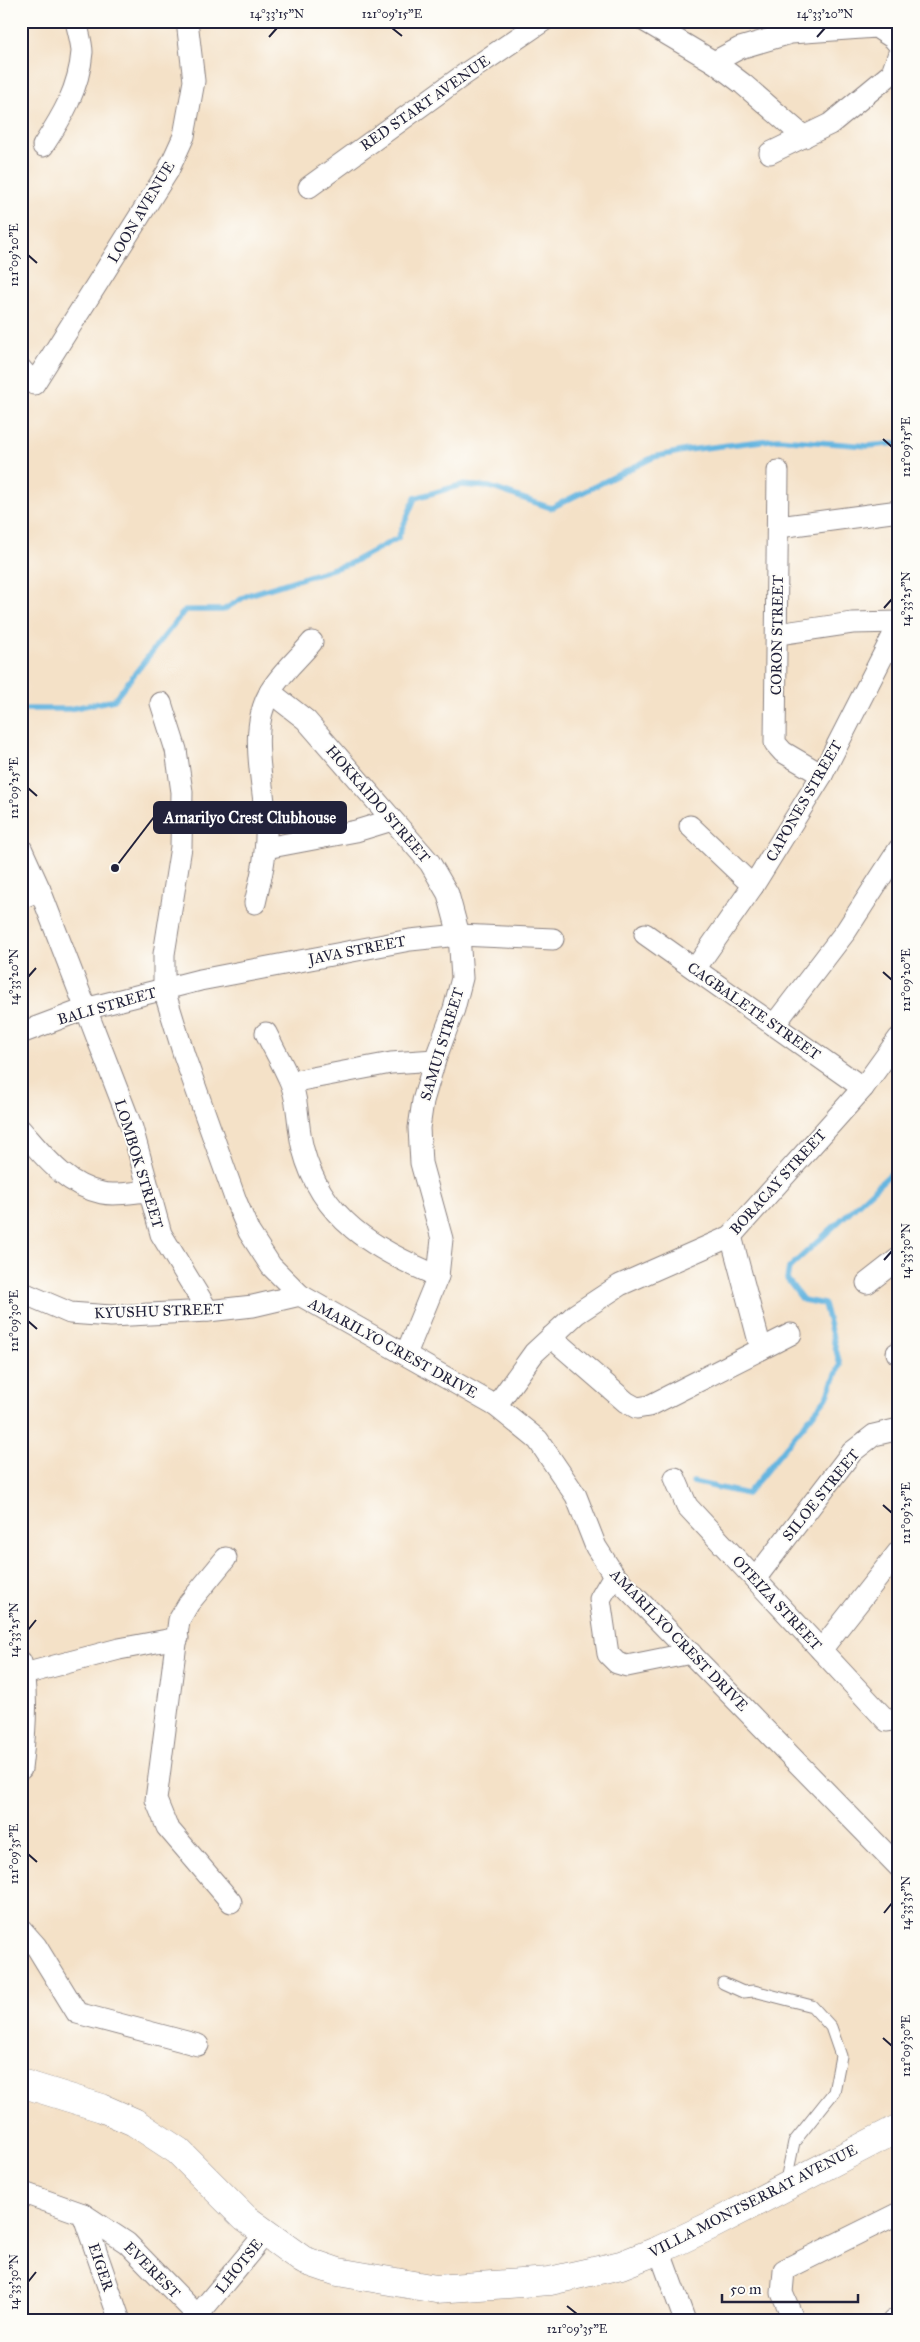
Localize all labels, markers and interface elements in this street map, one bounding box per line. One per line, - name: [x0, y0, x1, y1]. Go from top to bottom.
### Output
- text: 14°33'15"N: [250, 7, 304, 21]
- text: 121°09'15"E: [362, 7, 423, 21]
- text: 14°33'20"N: [796, 7, 854, 21]
- street label: RED START AVENUE: [357, 51, 494, 155]
- street label: LOON AVENUE: [104, 158, 178, 266]
- text: 121°09'20"E: [7, 223, 21, 287]
- text: 121°09'15"E: [899, 416, 913, 477]
- text: 14°33'25"N: [899, 571, 913, 627]
- street label: CORON STREET: [767, 575, 787, 695]
- street label: CAPONES STREET: [762, 737, 846, 865]
- street label: HOKKAIDO STREET: [322, 742, 434, 866]
- text: 121°09'25"E: [7, 757, 21, 819]
- callout: Amarilyo Crest Clubhouse: [154, 802, 346, 833]
- text: Amarilyo Crest Clubhouse: [163, 808, 336, 828]
- street label: JAVA STREET: [305, 932, 407, 970]
- text: 14°33'20"N: [7, 948, 21, 1006]
- text: 121°09'20"E: [899, 948, 913, 1012]
- street label: CAGBALETE STREET: [684, 958, 824, 1064]
- street label: BALI STREET: [55, 983, 159, 1029]
- street label: SAMUI STREET: [416, 985, 468, 1103]
- street label: LOMBOK STREET: [111, 1097, 167, 1231]
- street label: BORACAY STREET: [726, 1126, 830, 1238]
- text: 14°33'30"N: [899, 1223, 913, 1279]
- text: 121°09'30"E: [7, 1290, 21, 1352]
- street label: AMARILYO CREST DRIVE: [304, 1293, 481, 1402]
- street label: KYUSHU STREET: [94, 1300, 224, 1322]
- street label: SILOE STREET: [779, 1446, 863, 1544]
- text: 121°09'25"E: [899, 1482, 913, 1544]
- street label: OTEIZA STREET: [729, 1552, 825, 1654]
- street label: AMARILYO CREST DRIVE: [606, 1564, 752, 1715]
- text: 14°33'25"N: [7, 1602, 21, 1658]
- text: 121°09'35"E: [7, 1823, 21, 1884]
- text: 14°33'35"N: [899, 1876, 913, 1930]
- text: 121°09'30"E: [899, 2015, 913, 2077]
- street label: VILLA MONTSERRAT AVENUE: [645, 2140, 860, 2262]
- street label: LHOTSE: [212, 2235, 267, 2297]
- street label: EVEREST: [120, 2238, 184, 2302]
- street label: EIGER: [84, 2241, 118, 2294]
- text: 14°33'30"N: [7, 2254, 21, 2310]
- scale bar: [722, 2272, 859, 2304]
- text: 50 m: [730, 2280, 762, 2298]
- text: 121°09'35"E: [547, 2322, 608, 2336]

